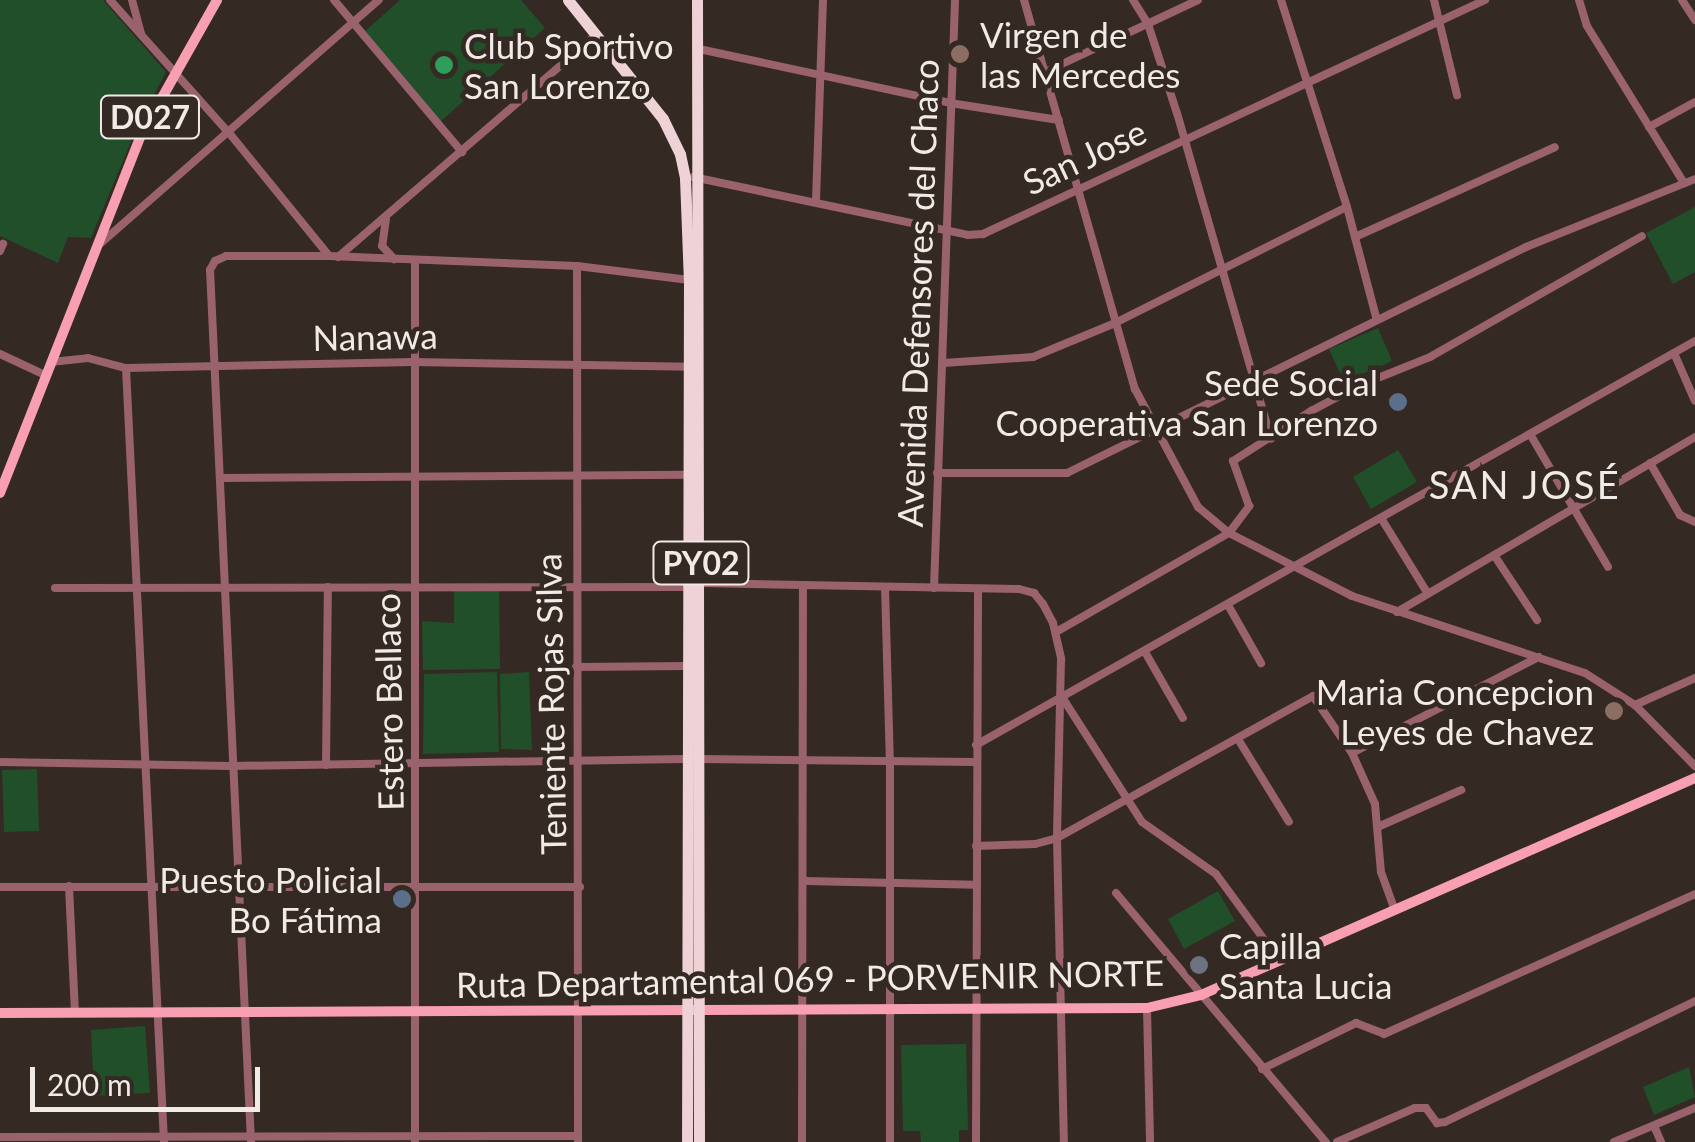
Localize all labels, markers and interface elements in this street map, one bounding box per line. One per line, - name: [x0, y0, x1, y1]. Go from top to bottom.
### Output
- place label: Virgen de las Mercedes: [980, 13, 1180, 95]
- place label: Club Sportivo San Lorenzo: [464, 24, 673, 106]
- marker: Virgen de las Mercedes: [949, 43, 971, 65]
- marker: Club Sportivo San Lorenzo: [433, 54, 455, 76]
- street label: Avenida Defensores del Chaco: [888, 58, 946, 528]
- road number: D027: [98, 90, 202, 144]
- street label: San Jose: [1015, 109, 1153, 203]
- street label: Nanawa: [312, 314, 438, 358]
- place label: Sede Social Cooperativa San Lorenzo: [995, 361, 1378, 443]
- marker: Sede Social Cooperativa San Lorenzo: [1387, 391, 1409, 413]
- district label: SAN JOSÉ: [1428, 462, 1622, 508]
- road number: PY02: [651, 536, 751, 590]
- street label: Teniente Rojas Silva: [526, 553, 574, 855]
- street label: Estero Bellaco: [365, 593, 411, 811]
- place label: Maria Concepcion Leyes de Chavez: [1316, 670, 1594, 752]
- marker: Maria Concepcion Leyes de Chavez: [1603, 700, 1625, 722]
- place label: Puesto Policial Bo Fátima: [159, 858, 382, 940]
- marker: Puesto Policial Bo Fátima: [391, 888, 413, 910]
- place label: Capilla Santa Lucia: [1219, 924, 1392, 1006]
- street label: Ruta Departamental 069 - PORVENIR NORTE: [456, 951, 1164, 1005]
- marker: Capilla Santa Lucia: [1188, 954, 1210, 976]
- scale bar: [35, 1047, 265, 1109]
- text: 200 m: [47, 1066, 132, 1102]

